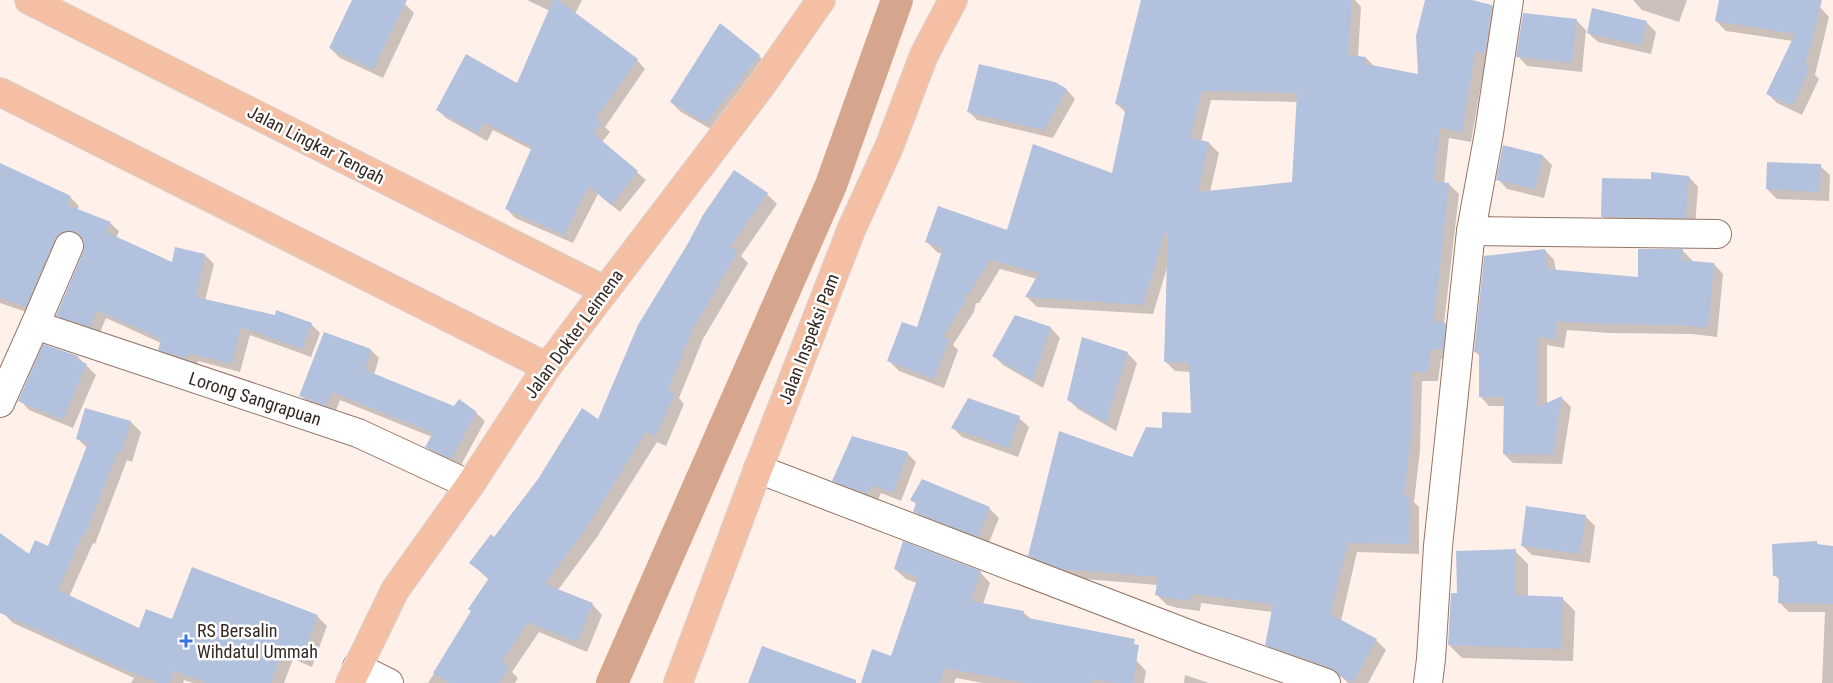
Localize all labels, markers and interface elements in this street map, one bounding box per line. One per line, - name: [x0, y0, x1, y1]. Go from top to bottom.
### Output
- street label: Jalan Lingkar Tengah: [244, 101, 388, 188]
- street label: Jalan Dokter Leimena: [520, 265, 627, 402]
- street label: Jalan Inspeksi Pam: [774, 270, 843, 407]
- street label: Lorong Sangrapuan: [186, 367, 324, 430]
- place label: RS Bersalin Wihdatul Ummah: [197, 620, 318, 662]
- marker: RS Bersalin Wihdatul Ummah: [179, 634, 193, 648]

